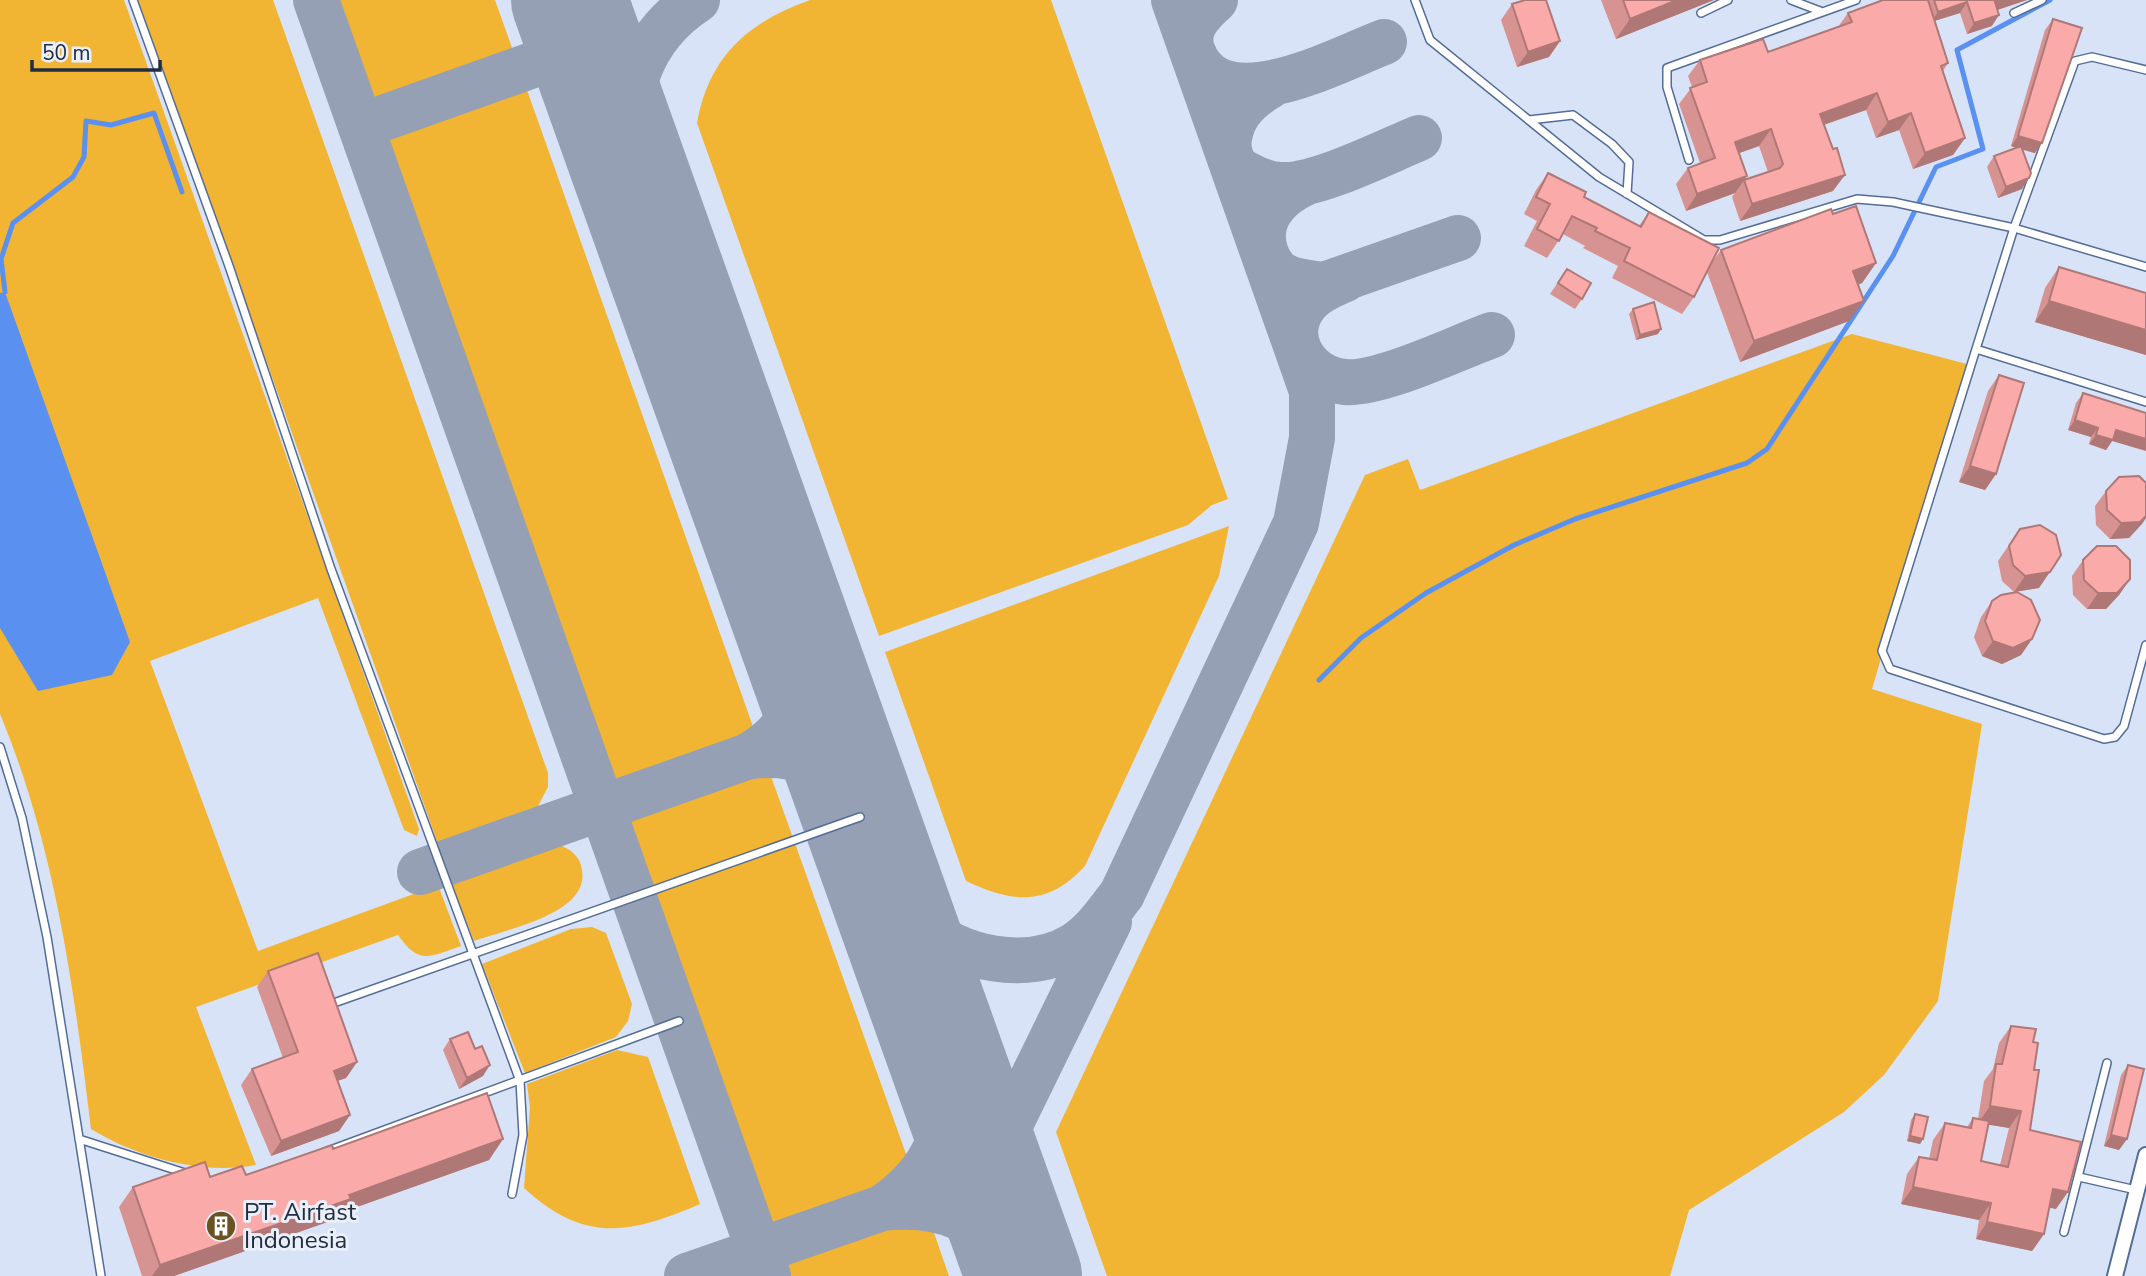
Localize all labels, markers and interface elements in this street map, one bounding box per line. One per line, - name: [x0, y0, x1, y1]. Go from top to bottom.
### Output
- scale bar: [32, 28, 159, 72]
- text: 50 m: [42, 39, 91, 67]
- place label: PT. Airfast Indonesia: [244, 1196, 357, 1256]
- building icon: PT. Airfast Indonesia: [204, 1209, 238, 1243]

